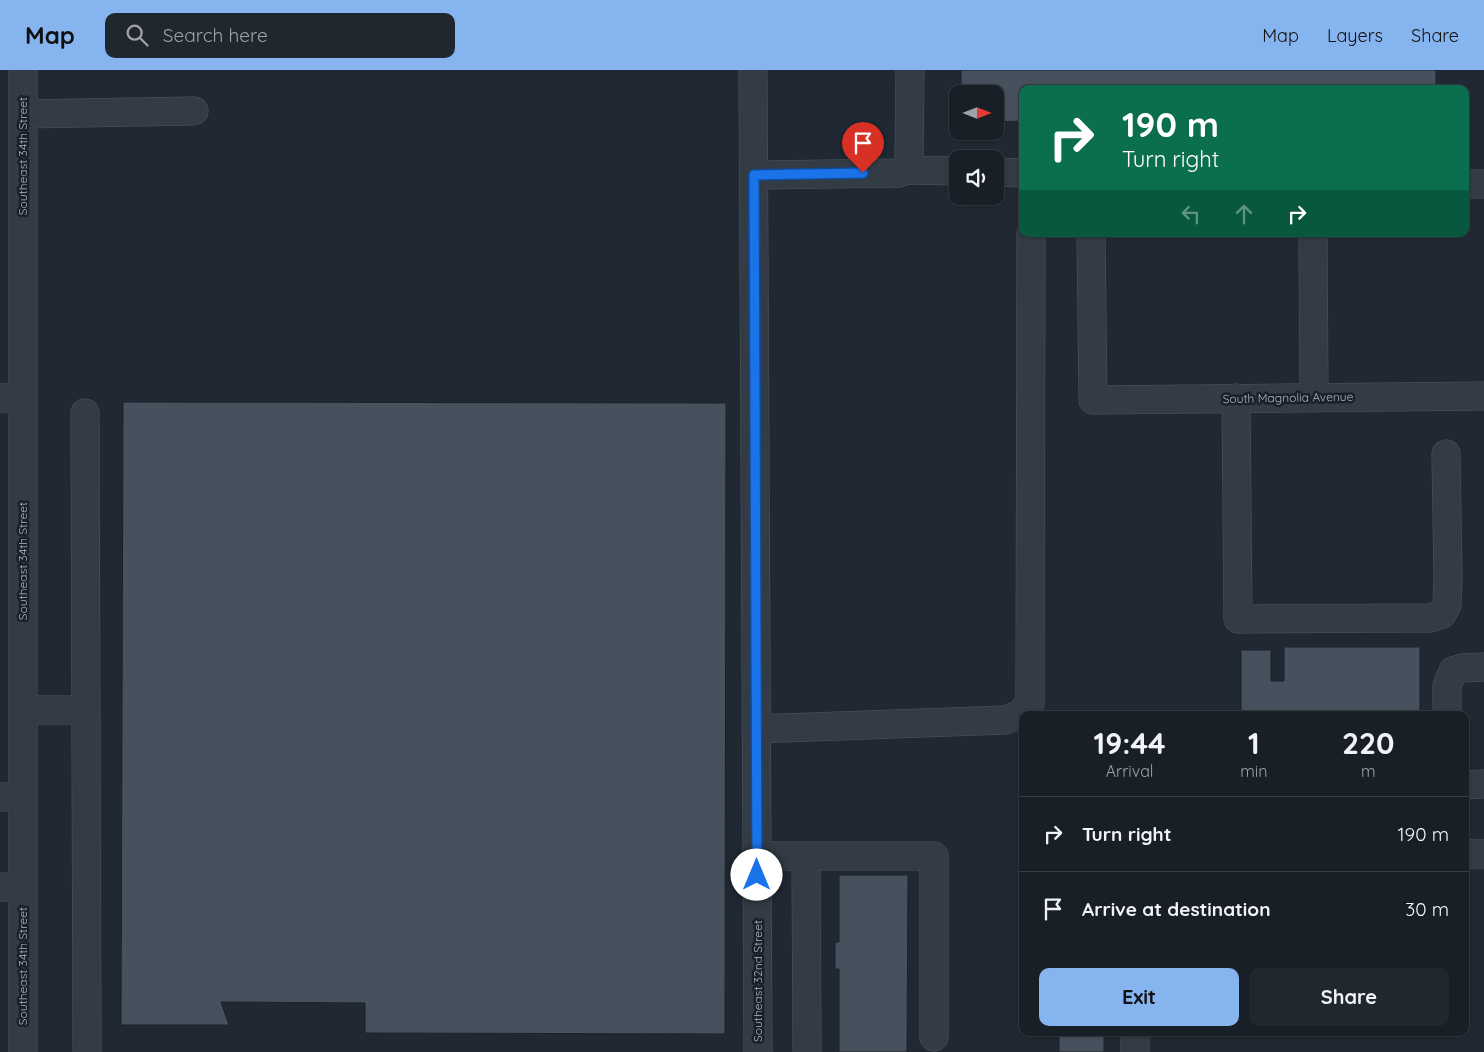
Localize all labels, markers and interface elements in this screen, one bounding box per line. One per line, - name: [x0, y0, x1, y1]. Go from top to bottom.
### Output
- search box: [105, 13, 455, 58]
- text: Map: [25, 20, 75, 50]
- icon: search: [123, 21, 151, 49]
- text: Search here: [163, 23, 268, 47]
- text: Map: [1262, 24, 1299, 47]
- text: Layers: [1327, 24, 1383, 47]
- text: Share: [1411, 24, 1459, 47]
- north arrow: [949, 85, 1004, 140]
- map controls: [949, 85, 1004, 205]
- street label: Southeast 34th Street: [15, 97, 30, 215]
- text: 190 m: [1122, 102, 1219, 146]
- icon: right: [1039, 105, 1104, 170]
- pin: [842, 122, 884, 173]
- icon: arrive: [849, 129, 877, 157]
- text: Turn right: [1122, 145, 1219, 173]
- button: sound: [949, 150, 1004, 205]
- icon: left: [1177, 200, 1205, 228]
- icon: ahead: [1230, 200, 1258, 228]
- icon: right: [1283, 200, 1311, 228]
- street label: South Magnolia Avenue: [1222, 389, 1354, 406]
- street label: Southeast 34th Street: [15, 502, 30, 620]
- text: 19:44: [1093, 724, 1166, 762]
- text: 1: [1248, 724, 1260, 762]
- text: 220: [1342, 724, 1394, 762]
- text: Arrival: [1106, 761, 1154, 781]
- text: min: [1240, 761, 1267, 781]
- text: m: [1361, 761, 1375, 781]
- icon: right: [1039, 820, 1067, 848]
- text: Turn right: [1082, 822, 1171, 846]
- text: 190 m: [1398, 822, 1449, 846]
- position arrow: [730, 848, 782, 900]
- icon: arrive: [1039, 895, 1067, 923]
- text: Arrive at destination: [1082, 897, 1271, 921]
- text: 30 m: [1405, 897, 1449, 921]
- street label: Southeast 34th Street: [15, 907, 30, 1025]
- street label: Southeast 32nd Street: [750, 920, 765, 1042]
- button: Exit: [1039, 968, 1239, 1026]
- button: Share: [1249, 968, 1449, 1026]

